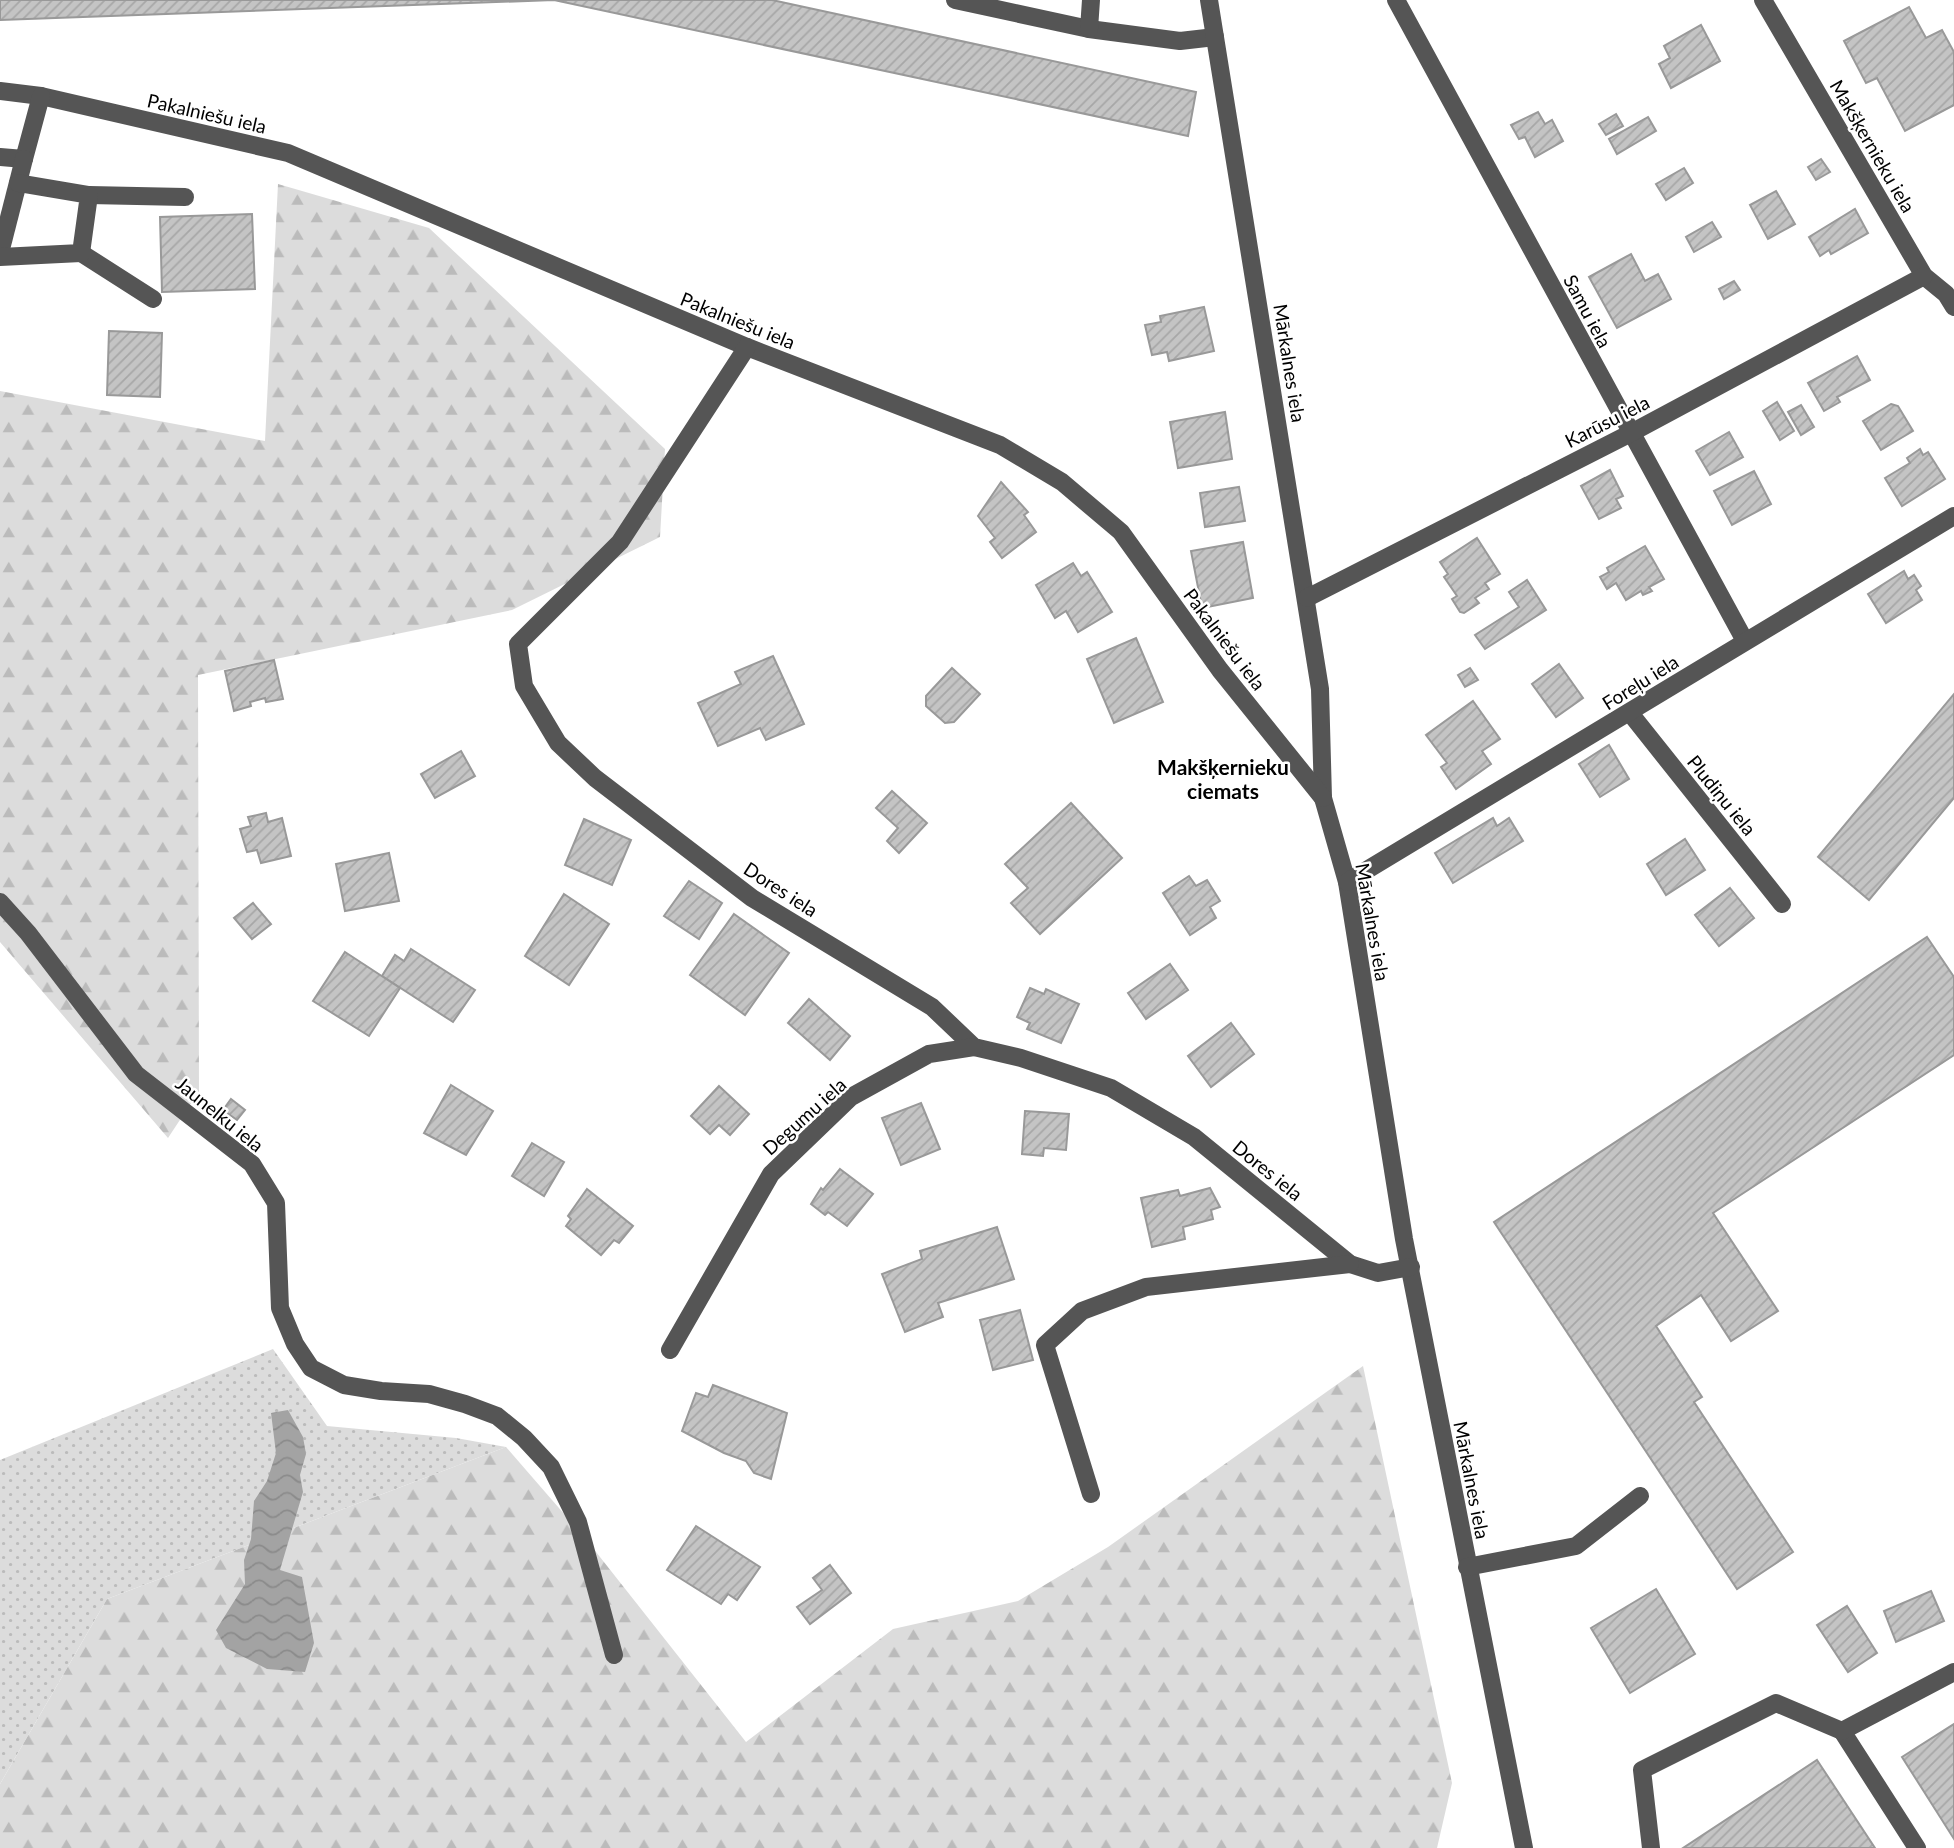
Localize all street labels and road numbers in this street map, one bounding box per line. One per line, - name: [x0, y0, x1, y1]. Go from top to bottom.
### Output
- street label: Makšķernieku iela: [1826, 75, 1920, 217]
- street label: Pakalniešu iela: [145, 88, 269, 138]
- street label: Samu iela: [1559, 271, 1617, 351]
- street label: Pakalniešu iela: [677, 287, 799, 353]
- street label: Mārkalnes iela: [1269, 302, 1311, 424]
- street label: Karūsu iela: [1561, 390, 1653, 452]
- street label: Pakalniešu iela: [1179, 584, 1271, 694]
- street label: Foreļu iela: [1598, 650, 1682, 714]
- street label: Pludiņu iela: [1683, 750, 1761, 840]
- street label: Dores iela: [740, 857, 822, 921]
- street label: Mārkalnes iela: [1351, 861, 1395, 983]
- street label: Jaunelku iela: [171, 1072, 269, 1156]
- street label: Degumu iela: [757, 1073, 851, 1159]
- street label: Dores iela: [1228, 1135, 1308, 1205]
- street label: Mārkalnes iela: [1449, 1419, 1495, 1541]

